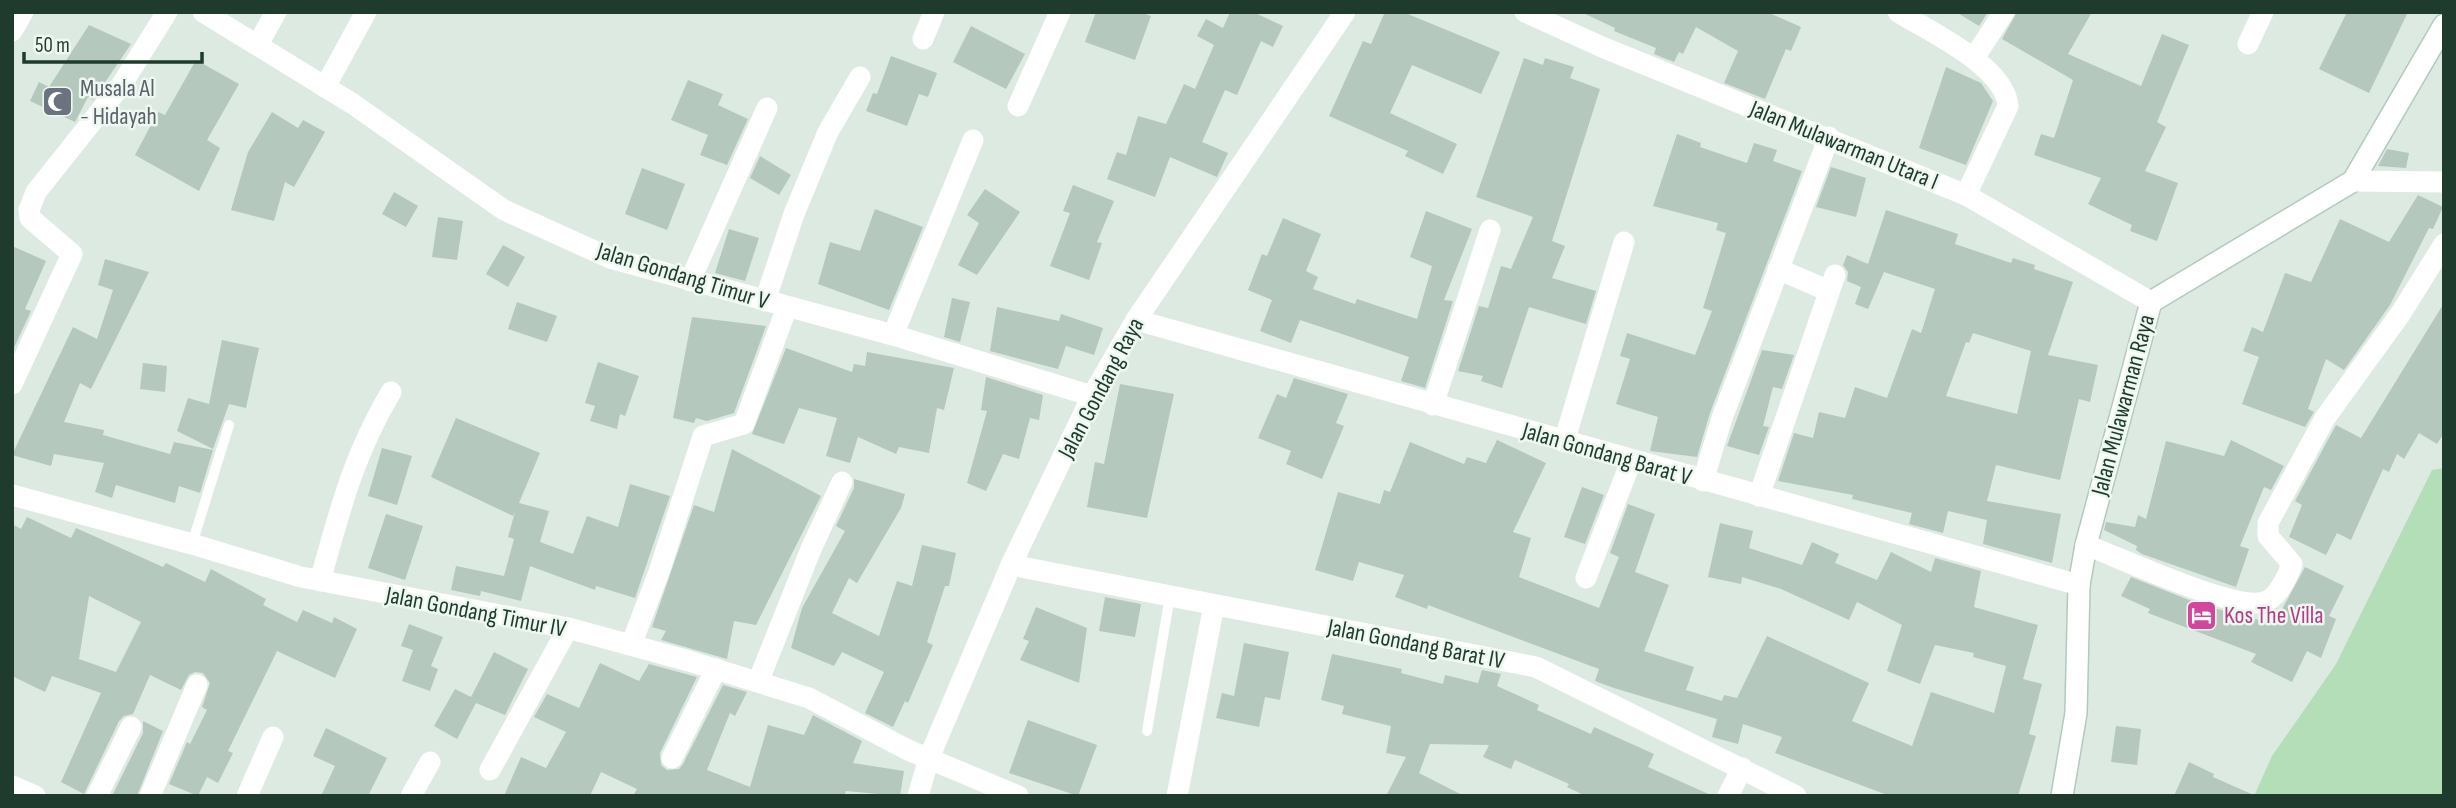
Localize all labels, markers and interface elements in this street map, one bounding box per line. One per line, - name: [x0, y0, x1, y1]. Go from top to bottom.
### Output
- scale bar: [24, 21, 203, 65]
- text: 50 m: [35, 33, 70, 58]
- place label: Musala Al - Hidayah: [80, 74, 157, 131]
- mosque icon: Musala Al - Hidayah: [40, 85, 74, 119]
- street label: Jalan Mulawarman Utara I: [1745, 94, 1942, 196]
- street label: Jalan Gondang Timur V: [593, 236, 773, 316]
- street label: Jalan Mulawarman Raya: [2085, 311, 2161, 499]
- street label: Jalan Gondang Raya: [1051, 313, 1150, 464]
- street label: Jalan Gondang Barat V: [1518, 416, 1695, 492]
- street label: Jalan Gondang Timur IV: [382, 580, 569, 644]
- hotel icon: Kos The Villa: [2184, 598, 2218, 632]
- place label: Kos The Villa: [2224, 601, 2324, 630]
- street label: Jalan Gondang Barat IV: [1324, 612, 1507, 675]

